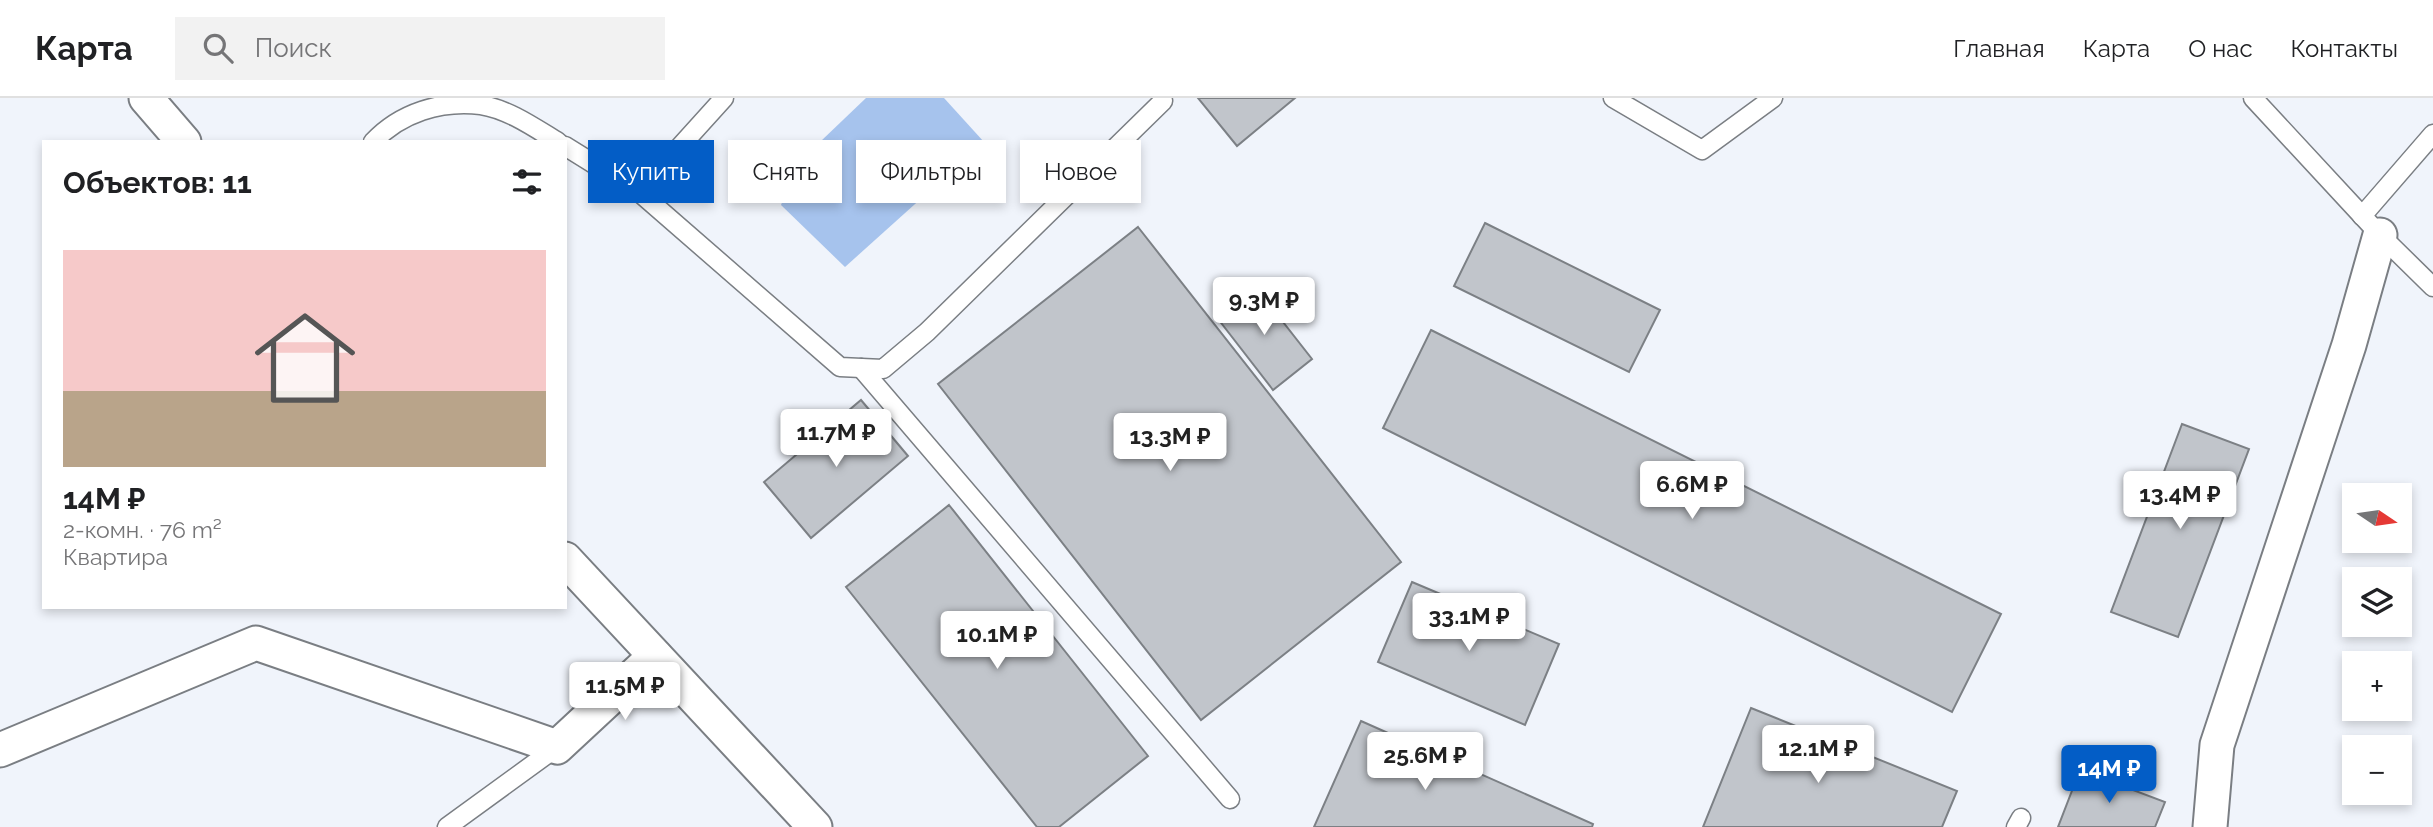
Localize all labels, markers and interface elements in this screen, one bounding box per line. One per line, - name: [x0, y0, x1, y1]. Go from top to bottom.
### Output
- search box: [175, 17, 665, 80]
- text: Карта: [35, 29, 133, 68]
- icon: search: [199, 29, 237, 67]
- text: Поиск: [255, 33, 332, 63]
- text: Главная: [1953, 34, 2045, 63]
- text: Карта: [2083, 34, 2150, 63]
- text: О нас: [2188, 34, 2253, 63]
- text: Контакты: [2291, 34, 2398, 63]
- chip: Купить: [588, 140, 714, 203]
- chip: Снять: [728, 140, 842, 203]
- chip: Фильтры: [856, 140, 1006, 203]
- chip: Новое: [1020, 140, 1141, 203]
- icon: filters: [508, 163, 546, 201]
- text: Объектов: 11: [63, 165, 252, 200]
- pin: 9.3M ₽: [1207, 278, 1321, 337]
- text: 9.3M ₽: [1229, 286, 1299, 313]
- icon: home: [242, 295, 368, 421]
- pin: 11.7M ₽: [771, 410, 901, 469]
- pin: 13.3M ₽: [1105, 414, 1235, 473]
- text: 11.7M ₽: [796, 418, 876, 445]
- text: 13.3M ₽: [1130, 422, 1210, 449]
- pin: 6.6M ₽: [1635, 462, 1749, 521]
- text: 6.6M ₽: [1656, 470, 1728, 497]
- pin: 13.4M ₽: [2115, 472, 2245, 531]
- text: 13.4M ₽: [2139, 480, 2221, 507]
- text: 14M ₽: [63, 481, 146, 516]
- north arrow: [2342, 483, 2412, 553]
- map controls: [2342, 483, 2412, 805]
- text: 2-комн. · 76 m²: [63, 516, 222, 543]
- text: Квартира: [63, 543, 168, 570]
- button: layers: [2342, 567, 2412, 637]
- pin: 33.1M ₽: [1404, 594, 1534, 653]
- text: 33.1M ₽: [1429, 602, 1509, 629]
- pin: 10.1M ₽: [932, 612, 1062, 671]
- text: 10.1M ₽: [957, 620, 1037, 647]
- button: +: [2342, 651, 2412, 721]
- pin: 11.5M ₽: [560, 662, 690, 722]
- text: 11.5M ₽: [585, 671, 665, 698]
- pin: 12.1M ₽: [1753, 726, 1883, 785]
- pin: 25.6M ₽: [1360, 732, 1490, 792]
- text: 12.1M ₽: [1778, 734, 1858, 761]
- button: −: [2342, 735, 2412, 805]
- text: 25.6M ₽: [1383, 741, 1467, 768]
- pin: 14M ₽: [2060, 746, 2158, 805]
- text: 14M ₽: [2077, 754, 2141, 781]

